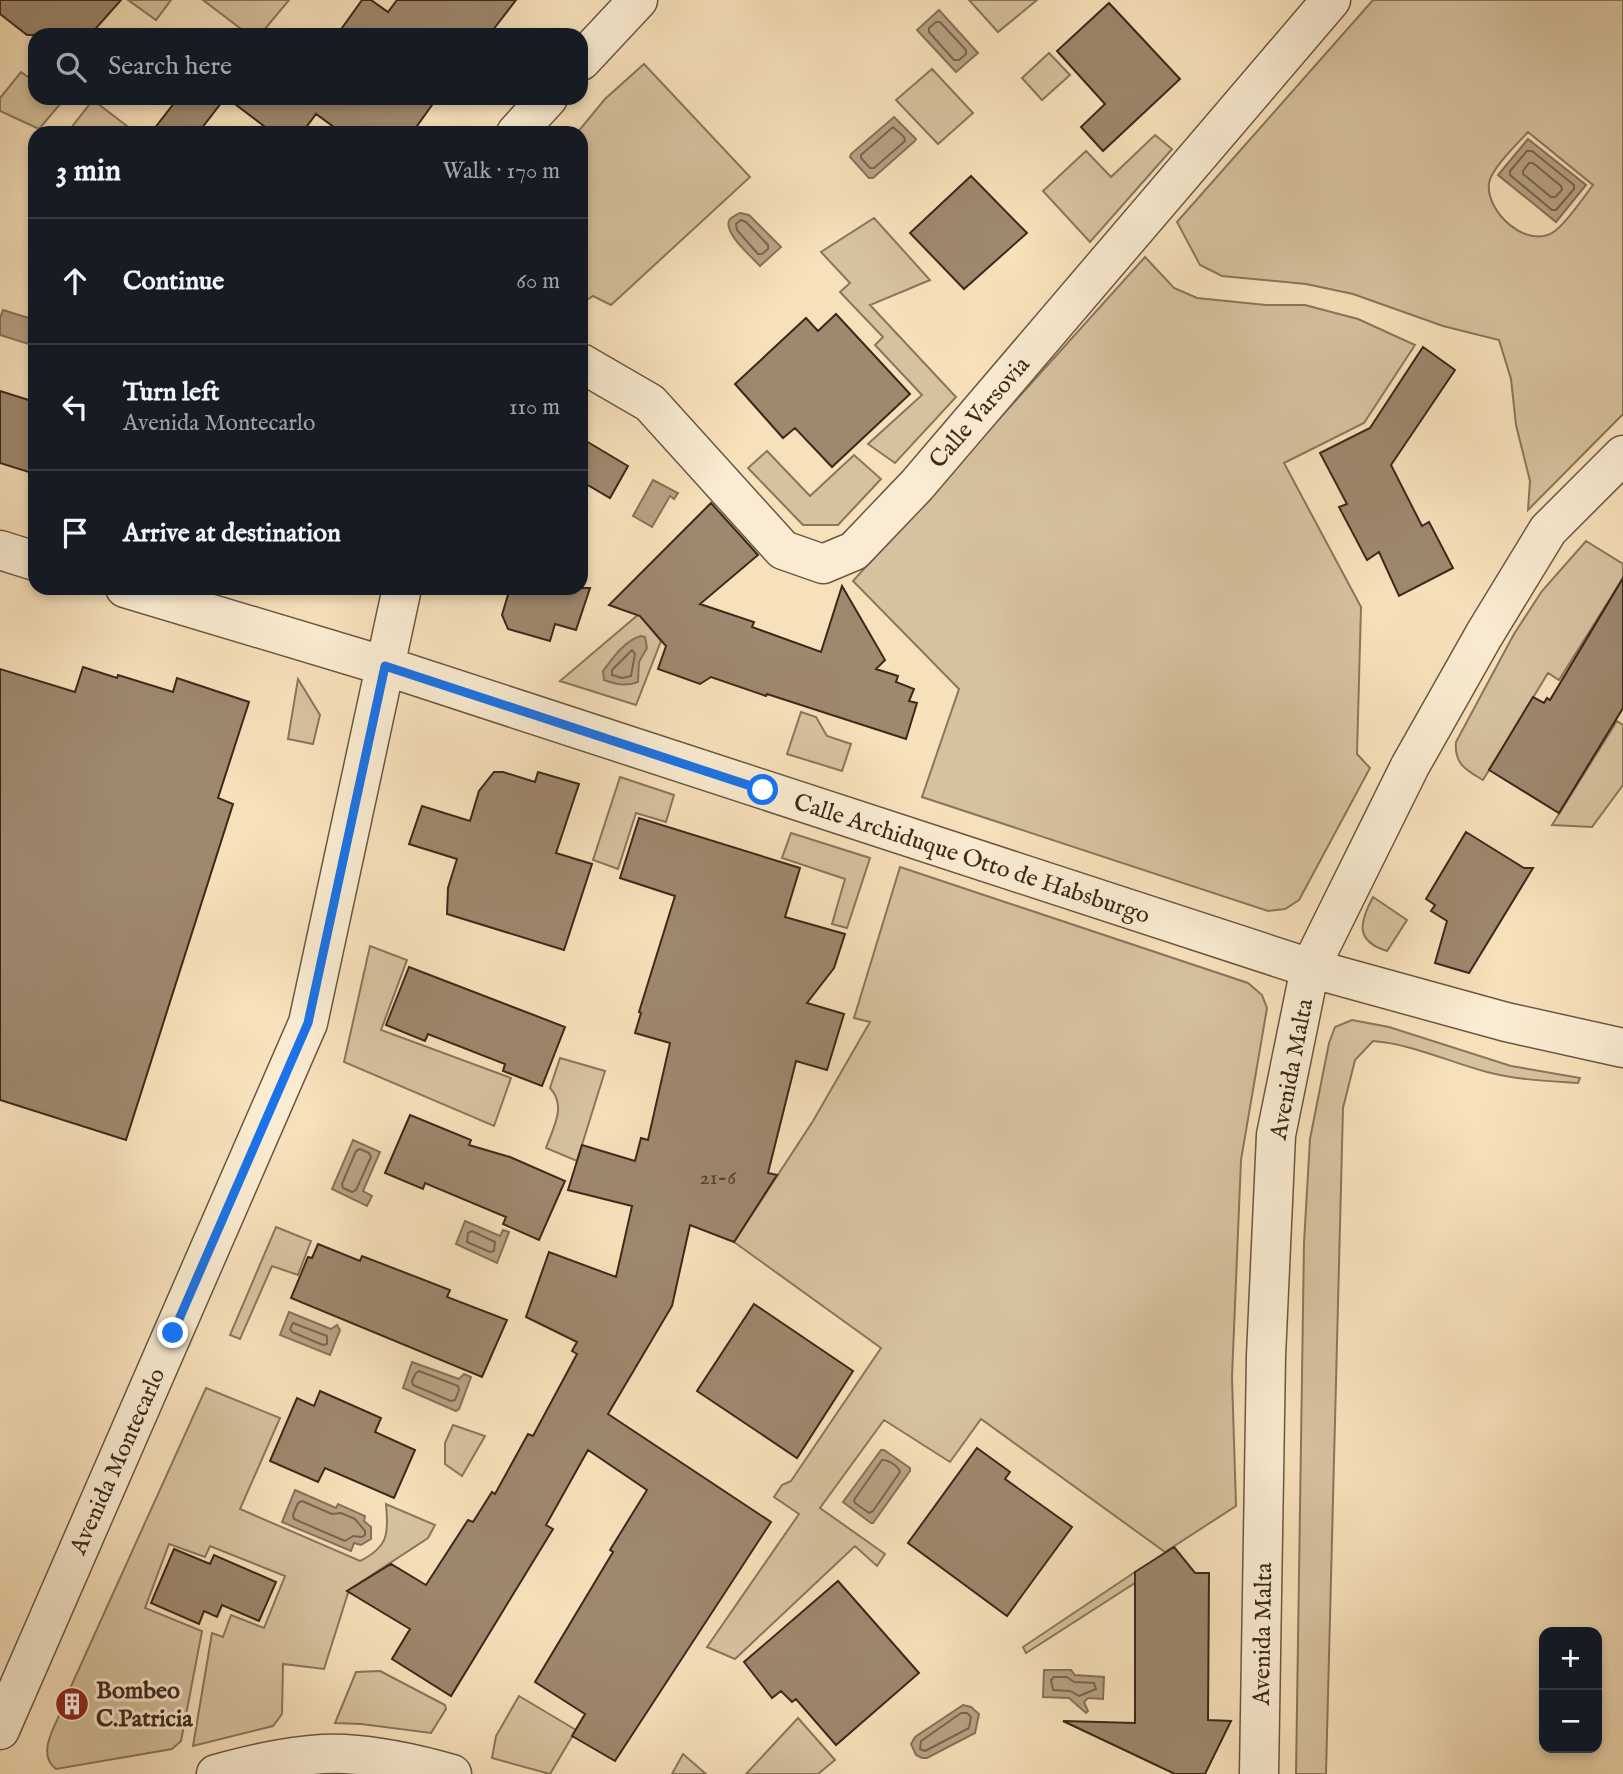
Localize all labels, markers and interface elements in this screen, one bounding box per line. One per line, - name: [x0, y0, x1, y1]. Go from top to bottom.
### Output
- search box: [28, 28, 588, 105]
- icon: search: [52, 48, 90, 86]
- text: Search here: [108, 50, 232, 83]
- text: 3 min: [56, 153, 121, 191]
- text: Walk · 170 m: [442, 157, 560, 186]
- icon: ahead: [56, 262, 94, 300]
- text: Continue: [123, 265, 224, 298]
- text: 60 m: [516, 267, 560, 296]
- street label: Calle Varsovia: [923, 350, 1038, 476]
- text: Turn left: [123, 376, 220, 409]
- icon: left: [56, 388, 94, 426]
- text: 110 m: [509, 393, 560, 422]
- text: Avenida Montecarlo: [123, 409, 315, 438]
- icon: arrive: [56, 514, 94, 552]
- text: Arrive at destination: [123, 517, 341, 550]
- route start: [747, 774, 778, 805]
- street label: Calle Archiduque Otto de Habsburgo: [790, 787, 1154, 932]
- street label: Avenida Malta: [1263, 996, 1321, 1143]
- house number: 21-6: [700, 1165, 737, 1192]
- route end: [157, 1317, 188, 1348]
- street label: Avenida Montecarlo: [63, 1364, 173, 1561]
- street label: Avenida Malta: [1247, 1562, 1280, 1707]
- map controls: [1539, 1627, 1602, 1753]
- button: +: [1539, 1627, 1602, 1690]
- place label: Bombeo C.Patricia: [96, 1676, 193, 1735]
- building icon: Bombeo C.Patricia: [53, 1685, 91, 1723]
- button: −: [1539, 1690, 1602, 1753]

